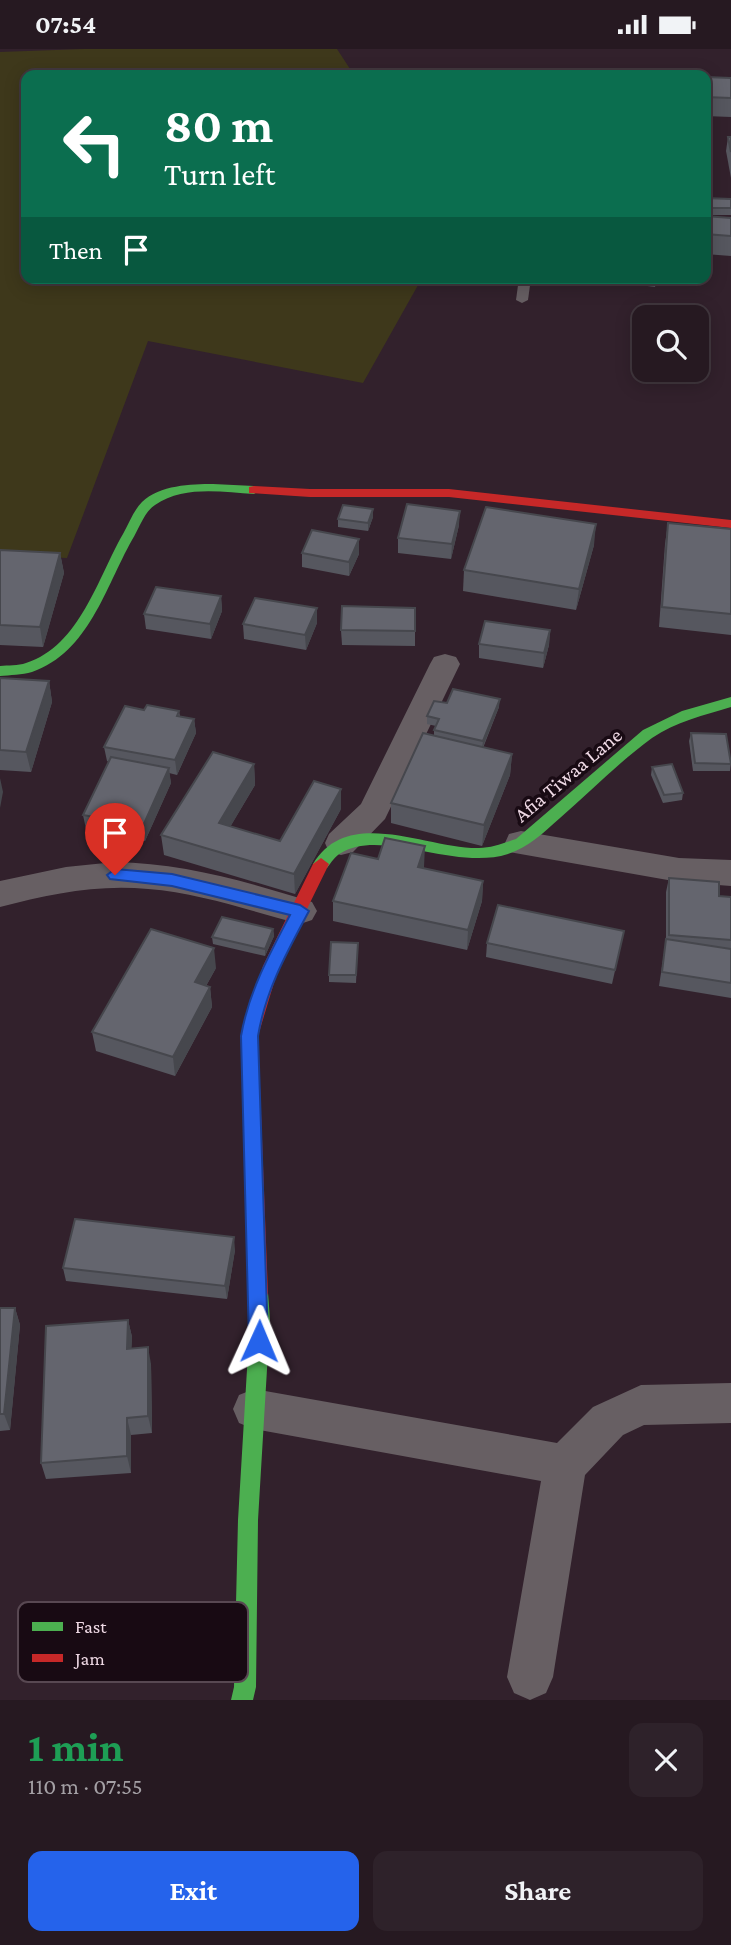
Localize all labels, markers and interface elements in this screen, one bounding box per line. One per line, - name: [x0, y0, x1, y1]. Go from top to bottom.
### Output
- text: 07:54: [35, 10, 96, 39]
- icon: left: [49, 98, 140, 189]
- text: 80 m: [164, 98, 273, 153]
- text: Turn left: [164, 156, 275, 192]
- icon: arrive: [117, 231, 155, 269]
- text: Then: [49, 236, 103, 265]
- map controls: [632, 305, 709, 382]
- button: search: [632, 305, 709, 382]
- street label: Afia Tiwaa Lane: [509, 723, 627, 827]
- pin: [85, 803, 145, 875]
- icon: arrive: [96, 814, 134, 852]
- position arrow: [222, 1304, 296, 1378]
- legend: [18, 1602, 248, 1682]
- text: Fast: [75, 1616, 107, 1637]
- text: Jam: [73, 1648, 105, 1669]
- text: 1 min: [28, 1723, 124, 1770]
- button: close: [629, 1723, 703, 1797]
- text: 110 m · 07:55: [28, 1773, 143, 1799]
- button: Exit: [28, 1851, 359, 1931]
- button: Share: [373, 1851, 703, 1931]

